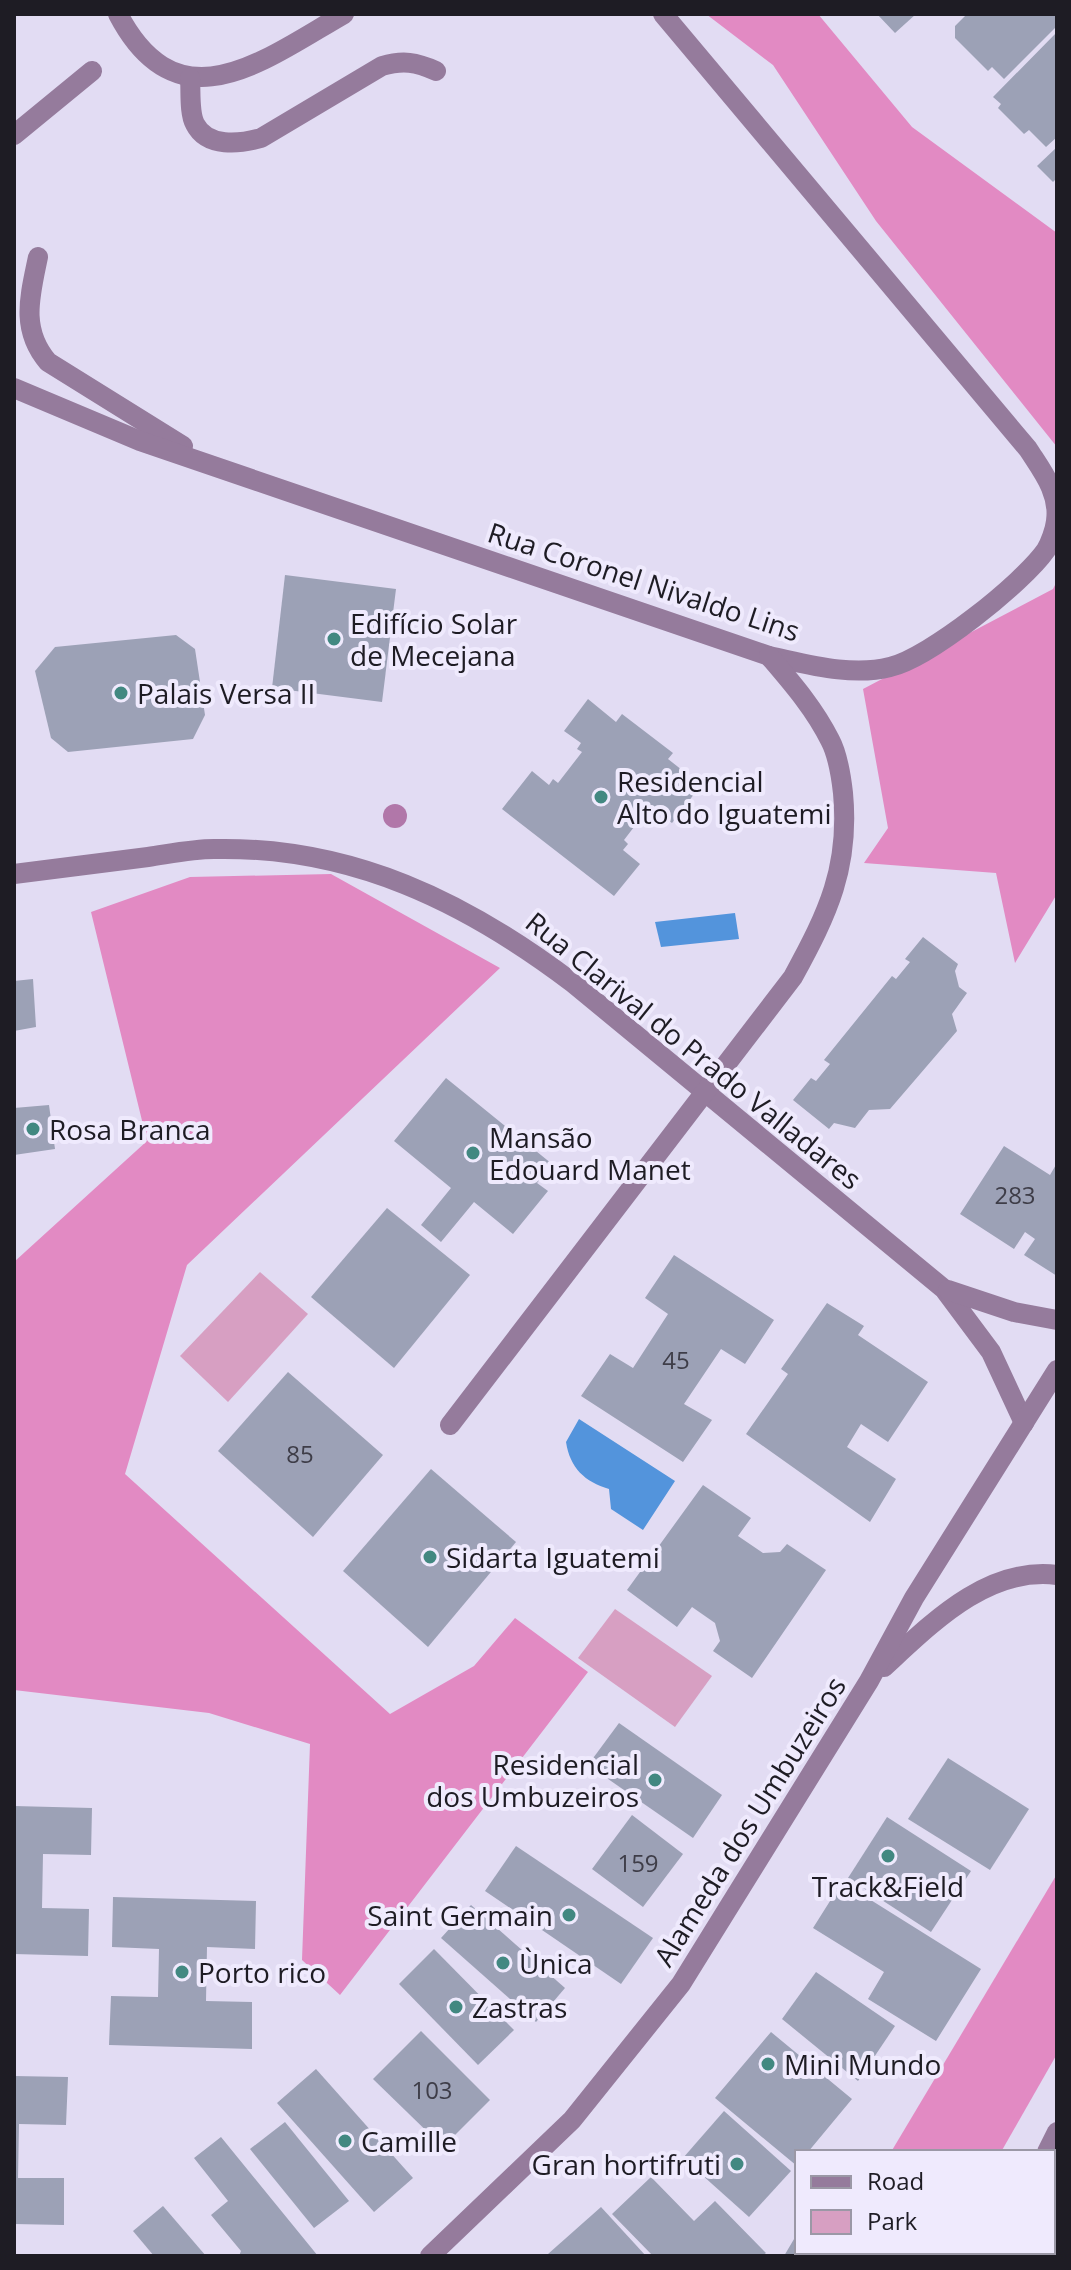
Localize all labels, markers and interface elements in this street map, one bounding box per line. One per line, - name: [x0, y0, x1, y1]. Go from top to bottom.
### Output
- street label: Rua Coronel Nivaldo Lins: [483, 513, 805, 649]
- place label: Edifício Solar de Mecejana: [350, 604, 518, 674]
- marker: Edifício Solar de Mecejana: [325, 630, 343, 648]
- place label: Palais Versa II: [137, 674, 315, 712]
- marker: Palais Versa II: [112, 684, 130, 702]
- place label: Residencial Alto do Iguatemi: [617, 762, 832, 832]
- marker: Residencial Alto do Iguatemi: [592, 788, 610, 806]
- street label: Rua Clarival do Prado Valladares: [518, 903, 870, 1197]
- place label: Rosa Branca: [49, 1110, 211, 1148]
- place label: Mansão Edouard Manet: [489, 1118, 691, 1188]
- marker: Rosa Branca: [24, 1120, 42, 1138]
- marker: Mansão Edouard Manet: [464, 1144, 482, 1162]
- house number: 283: [994, 1178, 1036, 1211]
- house number: 45: [662, 1343, 690, 1376]
- house number: 85: [286, 1437, 314, 1470]
- place label: Sidarta Iguatemi: [446, 1538, 660, 1576]
- marker: Sidarta Iguatemi: [421, 1548, 439, 1566]
- street label: Alameda dos Umbuzeiros: [644, 1669, 854, 1973]
- place label: Residencial dos Umbuzeiros: [426, 1745, 639, 1815]
- marker: Residencial dos Umbuzeiros: [646, 1771, 664, 1789]
- house number: 159: [617, 1846, 659, 1879]
- marker: Track&Field: [879, 1847, 897, 1865]
- place label: Track&Field: [812, 1867, 964, 1905]
- place label: Saint Germain: [367, 1896, 553, 1934]
- marker: Saint Germain: [560, 1906, 578, 1924]
- place label: Ùnica: [519, 1944, 593, 1982]
- place label: Porto rico: [198, 1953, 326, 1991]
- marker: Ùnica: [494, 1954, 512, 1972]
- marker: Porto rico: [173, 1963, 191, 1981]
- place label: Zastras: [472, 1988, 567, 2026]
- marker: Zastras: [447, 1998, 465, 2016]
- place label: Mini Mundo: [784, 2045, 941, 2083]
- marker: Mini Mundo: [759, 2055, 777, 2073]
- house number: 103: [411, 2073, 453, 2106]
- place label: Camille: [361, 2122, 457, 2160]
- marker: Camille: [336, 2132, 354, 2150]
- place label: Gran hortifruti: [532, 2145, 721, 2183]
- legend: [795, 2150, 1055, 2254]
- marker: Gran hortifruti: [728, 2155, 746, 2173]
- text: Road: [867, 2164, 924, 2197]
- text: Park: [867, 2204, 918, 2237]

